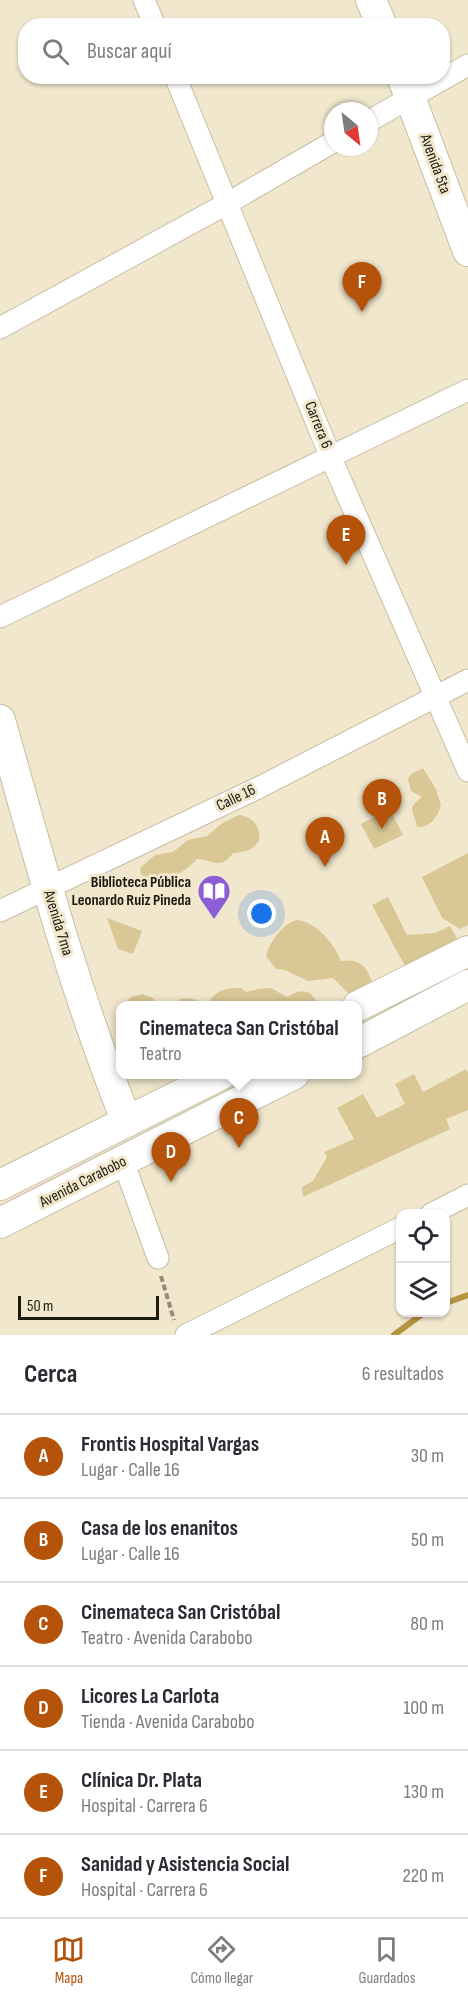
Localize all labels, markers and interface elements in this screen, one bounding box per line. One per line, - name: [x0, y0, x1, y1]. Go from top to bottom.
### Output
- search box: [18, 18, 450, 84]
- icon: search: [39, 35, 72, 68]
- text: Buscar aquí: [87, 38, 172, 65]
- north arrow: [324, 102, 378, 156]
- street label: Avenida 5ta: [415, 131, 454, 196]
- pin: F: [342, 262, 382, 312]
- street label: Carrera 6: [300, 399, 336, 451]
- pin: E: [326, 516, 366, 565]
- street label: Calle 16: [213, 780, 259, 816]
- pin: B: [362, 780, 401, 829]
- pin: A: [306, 818, 344, 867]
- place label: Biblioteca Pública Leonardo Ruiz Pineda: [71, 873, 191, 910]
- library icon: Biblioteca Pública Leonardo Ruiz Pineda: [196, 873, 232, 920]
- street label: Avenida 7ma: [39, 887, 77, 958]
- your location: [247, 899, 276, 928]
- popup: [116, 1001, 362, 1079]
- text: Cinemateca San Cristóbal: [139, 1015, 339, 1042]
- text: Teatro: [139, 1042, 182, 1066]
- pin: C: [220, 1098, 258, 1148]
- pin: D: [152, 1132, 190, 1182]
- street label: Avenida Carabobo: [35, 1152, 130, 1212]
- map controls: [396, 1209, 450, 1317]
- button: locate: [396, 1209, 450, 1263]
- button: layers: [396, 1263, 450, 1317]
- scale bar: [18, 1293, 159, 1320]
- text: 50 m: [27, 1297, 53, 1316]
- text: Cerca: [24, 1359, 77, 1390]
- text: 6 resultados: [362, 1362, 444, 1386]
- text: Frontis Hospital Vargas: [81, 1431, 259, 1458]
- text: A: [39, 1444, 48, 1468]
- text: 30 m: [411, 1444, 444, 1468]
- text: Lugar · Calle 16: [81, 1458, 180, 1482]
- text: Casa de los enanitos: [81, 1515, 238, 1542]
- text: B: [39, 1528, 48, 1552]
- text: 50 m: [411, 1528, 444, 1552]
- text: Lugar · Calle 16: [81, 1542, 180, 1566]
- text: Cinemateca San Cristóbal: [81, 1599, 280, 1626]
- text: C: [38, 1612, 49, 1636]
- text: 80 m: [410, 1612, 444, 1636]
- text: Teatro · Avenida Carabobo: [81, 1626, 253, 1650]
- text: Licores La Carlota: [81, 1683, 219, 1710]
- text: D: [38, 1696, 49, 1720]
- text: 100 m: [403, 1696, 444, 1720]
- text: Tienda · Avenida Carabobo: [81, 1710, 255, 1734]
- text: Clínica Dr. Plata: [81, 1767, 202, 1794]
- text: E: [39, 1780, 48, 1804]
- text: 130 m: [404, 1780, 444, 1804]
- text: Hospital · Carrera 6: [81, 1794, 208, 1818]
- text: Sanidad y Asistencia Social: [81, 1851, 290, 1878]
- text: F: [39, 1864, 48, 1888]
- text: 220 m: [403, 1864, 444, 1888]
- text: Hospital · Carrera 6: [81, 1878, 208, 1902]
- tab: Mapa: [52, 1933, 85, 1988]
- tab: Cómo llegar: [190, 1933, 253, 1988]
- tab: Guardados: [358, 1933, 416, 1988]

